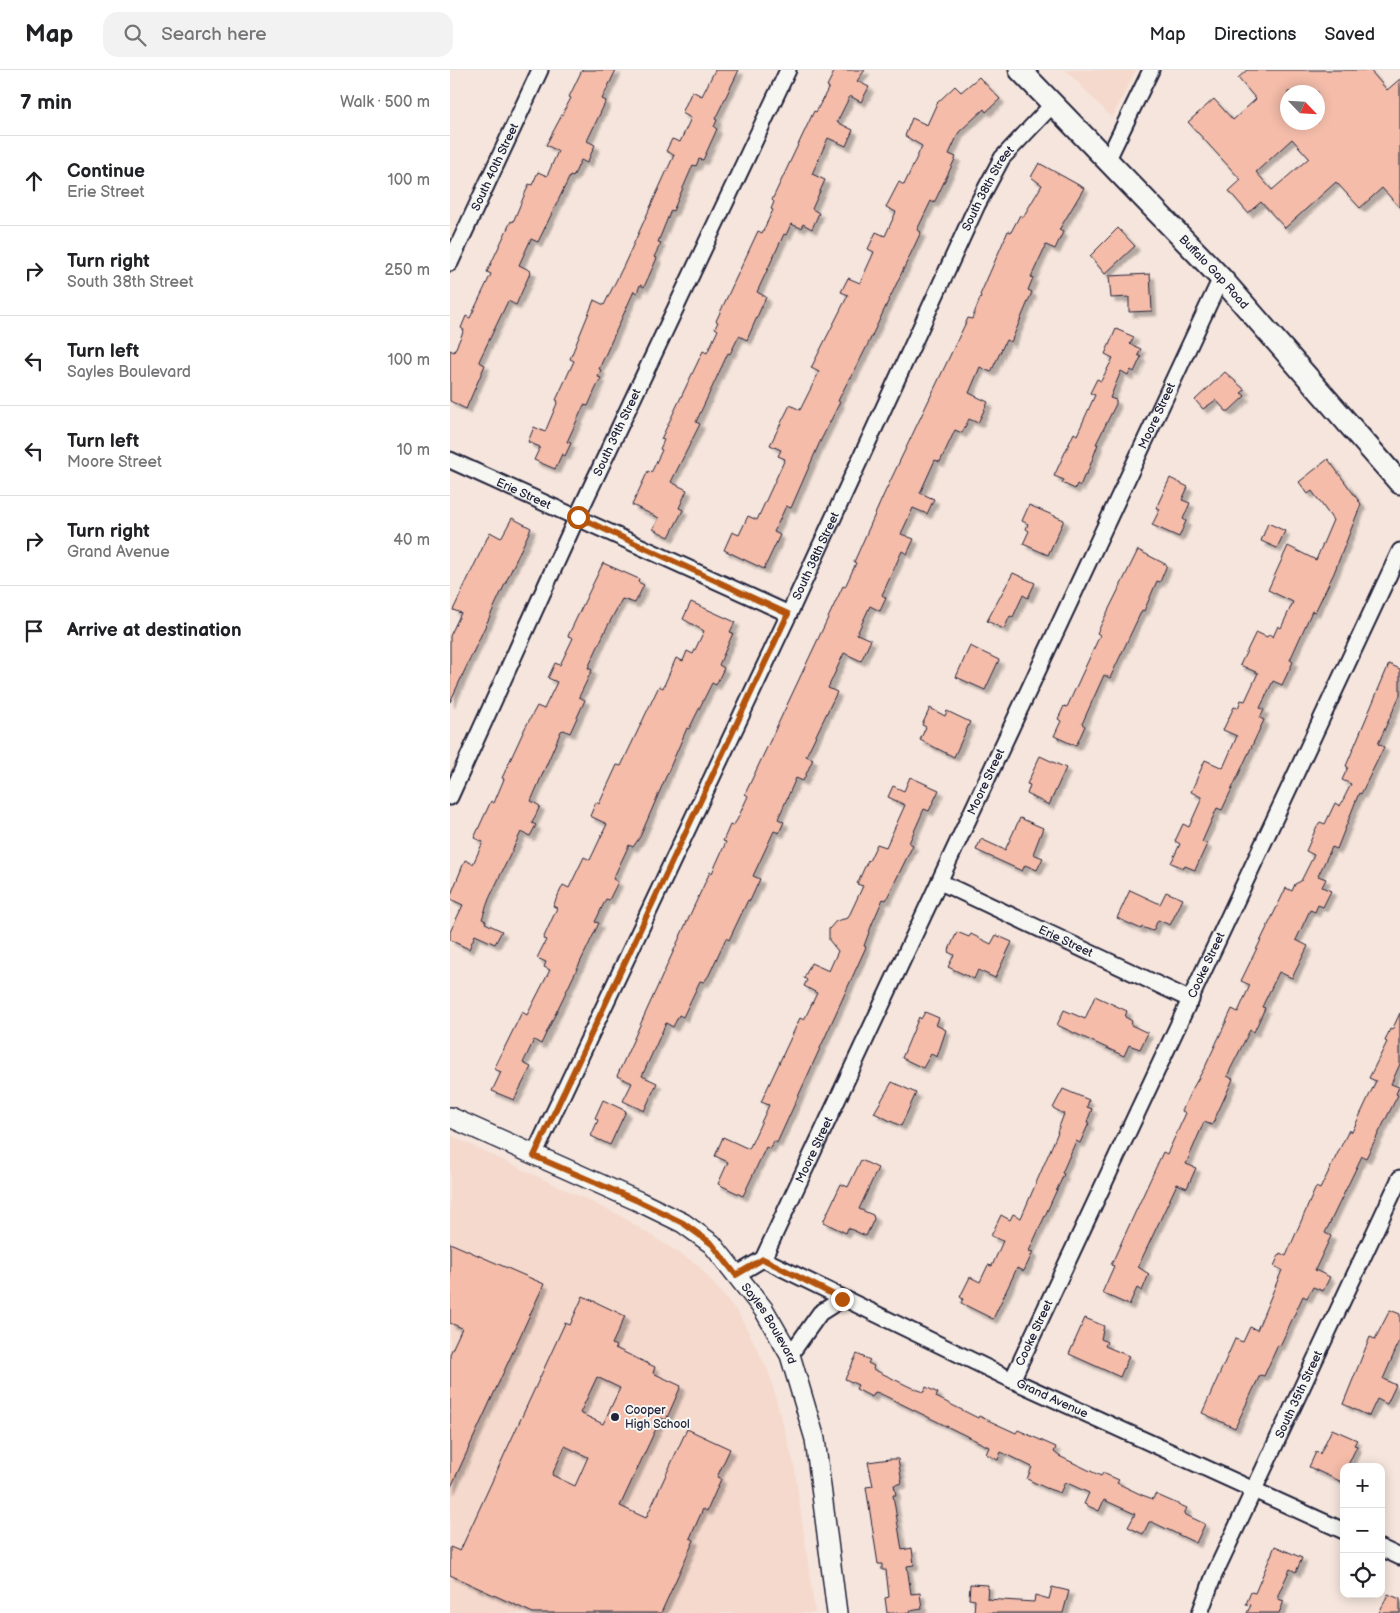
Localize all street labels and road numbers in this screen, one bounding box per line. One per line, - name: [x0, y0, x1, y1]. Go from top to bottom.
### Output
- street label: South 40th Street: [468, 120, 522, 213]
- street label: South 38th Street: [959, 142, 1017, 233]
- street label: Buffalo Gap Road: [1176, 232, 1252, 312]
- street label: Moore Street: [1135, 380, 1179, 451]
- street label: South 39th Street: [590, 386, 644, 479]
- street label: Erie Street: [494, 475, 554, 512]
- street label: South 38th Street: [789, 509, 842, 602]
- street label: Moore Street: [964, 746, 1008, 817]
- street label: Erie Street: [1036, 922, 1096, 960]
- street label: Cooke Street: [1184, 930, 1228, 1001]
- street label: Moore Street: [792, 1114, 836, 1185]
- street label: Sayles Boulevard: [738, 1280, 800, 1366]
- street label: Cooke Street: [1012, 1297, 1056, 1368]
- street label: South 35th Street: [1272, 1348, 1326, 1440]
- street label: Grand Avenue: [1014, 1375, 1090, 1421]

